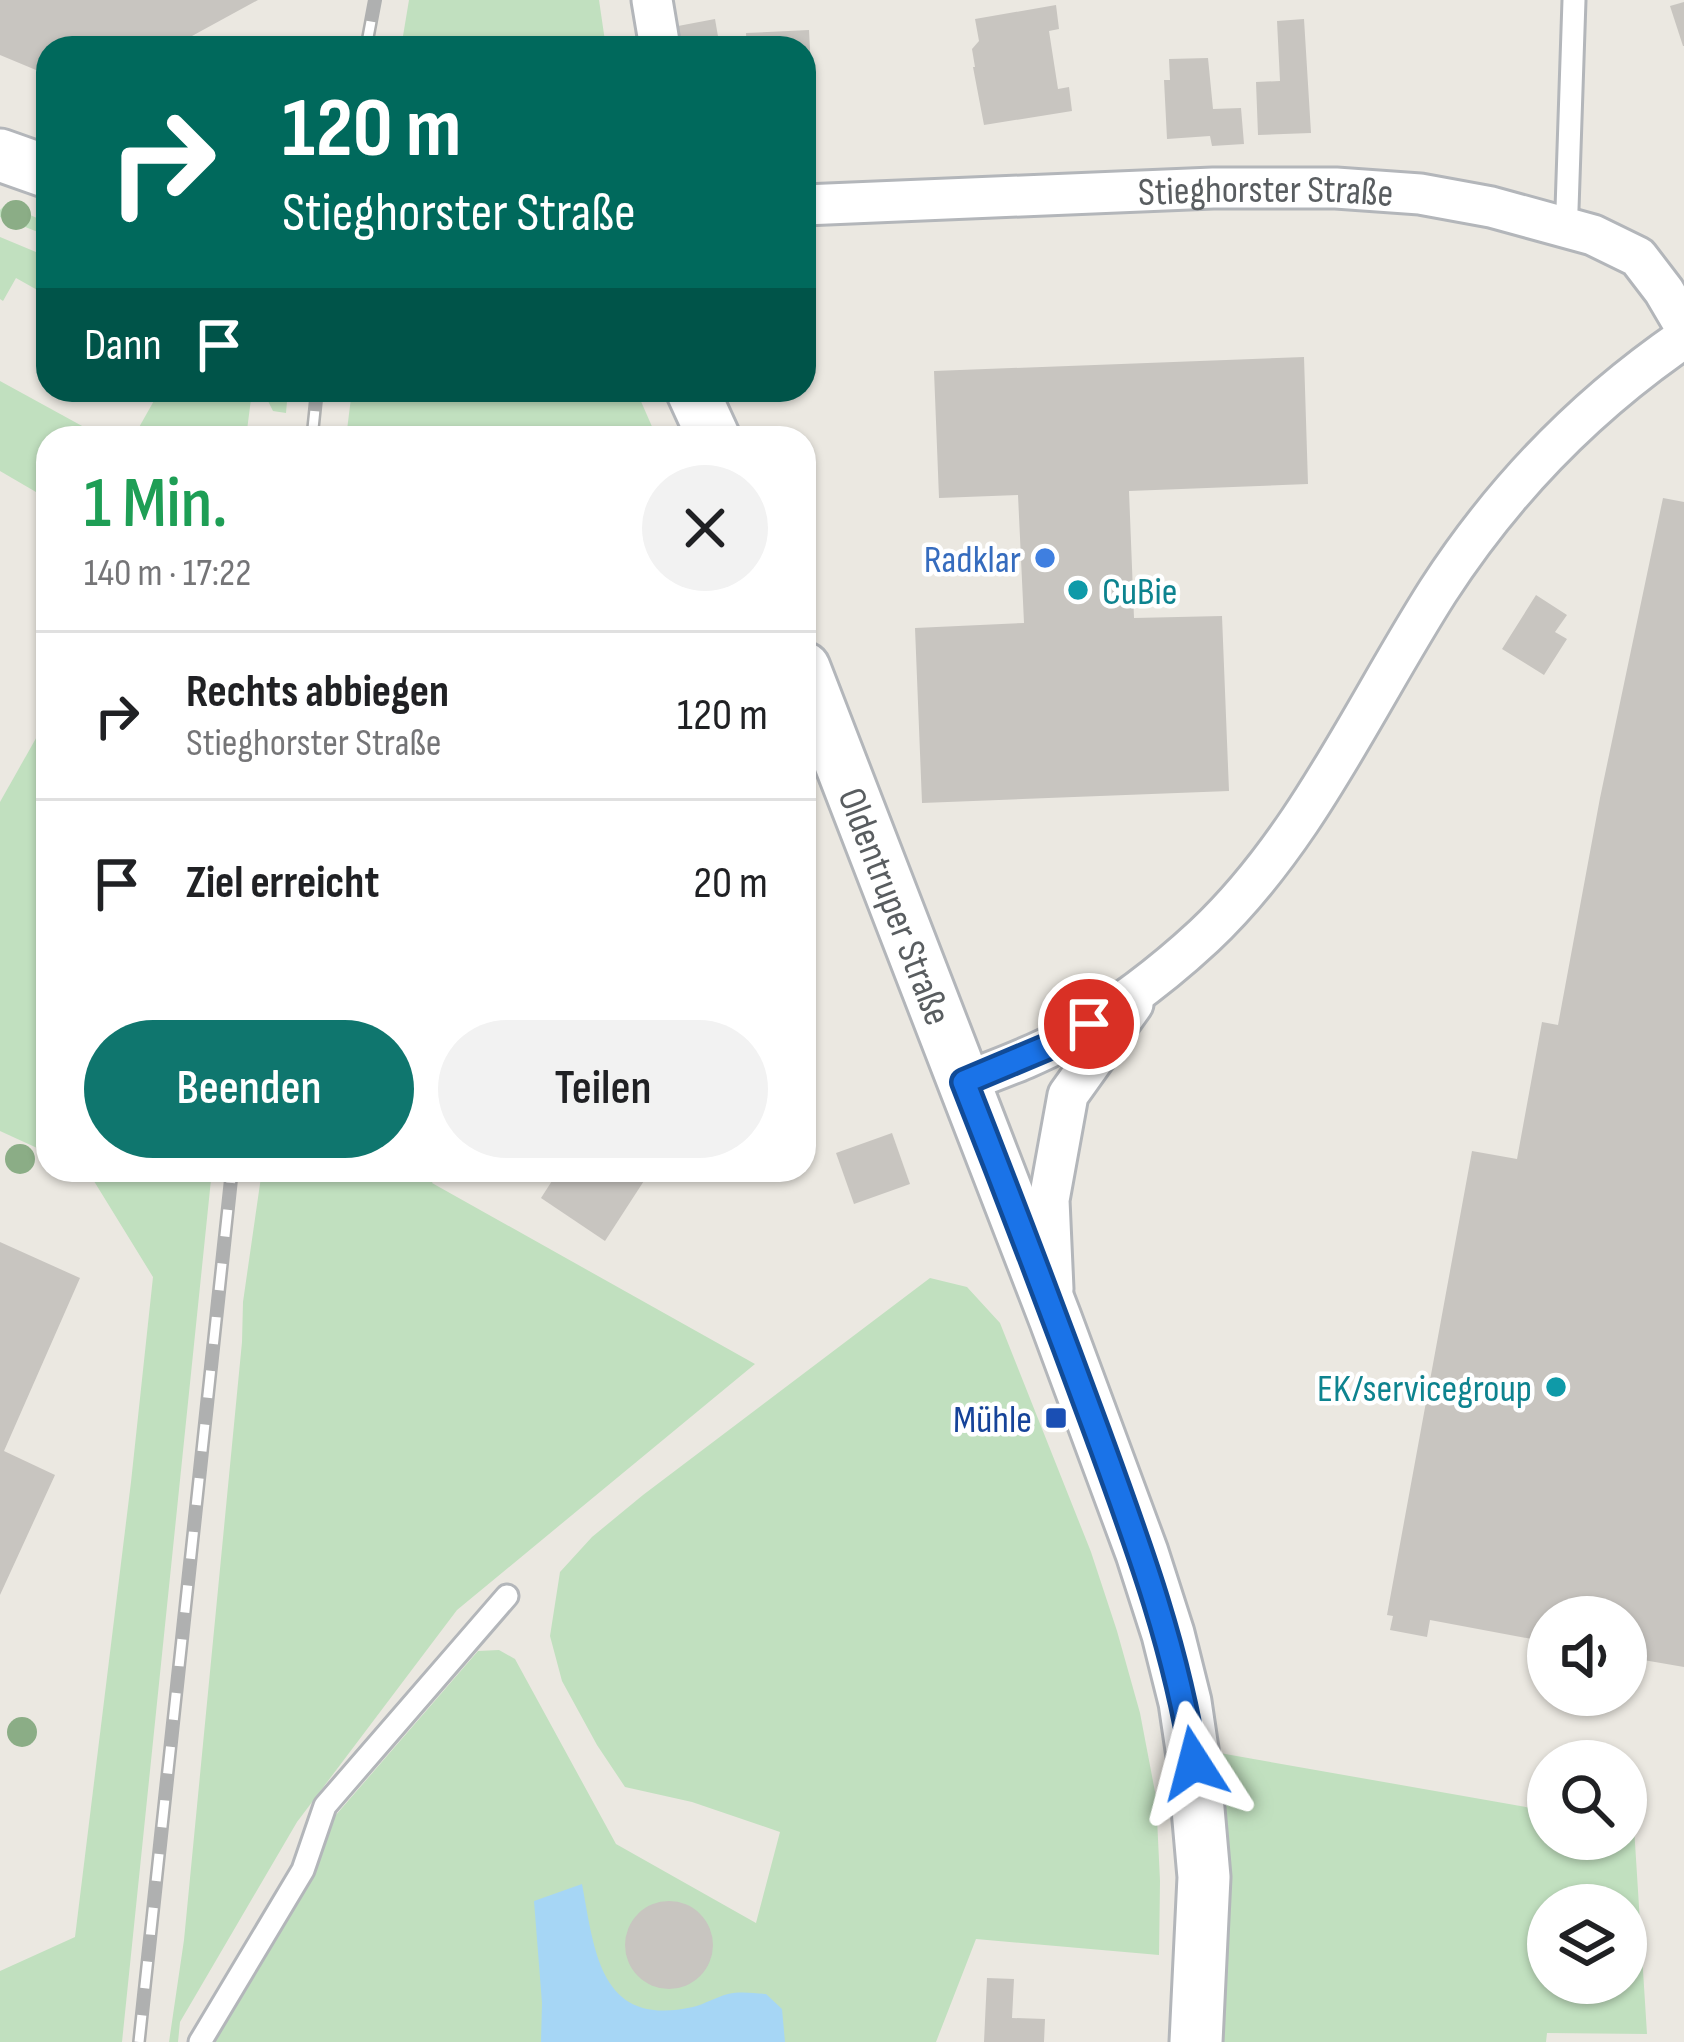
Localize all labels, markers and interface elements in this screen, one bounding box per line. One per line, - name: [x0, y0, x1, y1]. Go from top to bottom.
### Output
- text: 120 m: [282, 79, 461, 180]
- icon: right: [84, 84, 240, 240]
- street label: Stieghorster Straße: [1137, 167, 1395, 218]
- text: Stieghorster Straße: [282, 181, 636, 246]
- icon: arrive: [186, 312, 252, 378]
- text: Dann: [84, 318, 162, 373]
- text: 1 Min.: [84, 461, 228, 548]
- button: close: [642, 465, 768, 591]
- place label: Radklar: [924, 537, 1021, 584]
- marker: Radklar: [1032, 545, 1058, 571]
- text: 140 m · 17:22: [84, 550, 251, 597]
- place label: CuBie: [1102, 569, 1177, 616]
- marker: CuBie: [1065, 577, 1091, 603]
- text: Rechts abbiegen: [186, 665, 449, 720]
- icon: right: [84, 683, 150, 749]
- text: 120 m: [677, 688, 768, 743]
- text: Stieghorster Straße: [186, 720, 441, 767]
- street label: Oldentruper Straße: [827, 782, 961, 1032]
- icon: arrive: [84, 851, 150, 917]
- text: Ziel erreicht: [186, 856, 379, 911]
- text: 20 m: [693, 856, 768, 911]
- pin: [1038, 973, 1140, 1075]
- icon: arrive: [1056, 991, 1122, 1057]
- button: Beenden: [84, 1020, 414, 1158]
- button: Teilen: [438, 1020, 768, 1158]
- place label: EK/servicegroup: [1317, 1366, 1532, 1413]
- marker: EK/servicegroup: [1543, 1374, 1569, 1400]
- place label: Mühle: [953, 1397, 1032, 1444]
- marker: Mühle: [1043, 1405, 1069, 1431]
- map controls: [1527, 1596, 1647, 2004]
- button: sound: [1527, 1596, 1647, 1716]
- position arrow: [1131, 1700, 1257, 1826]
- button: search: [1527, 1740, 1647, 1860]
- button: layers: [1527, 1884, 1647, 2004]

